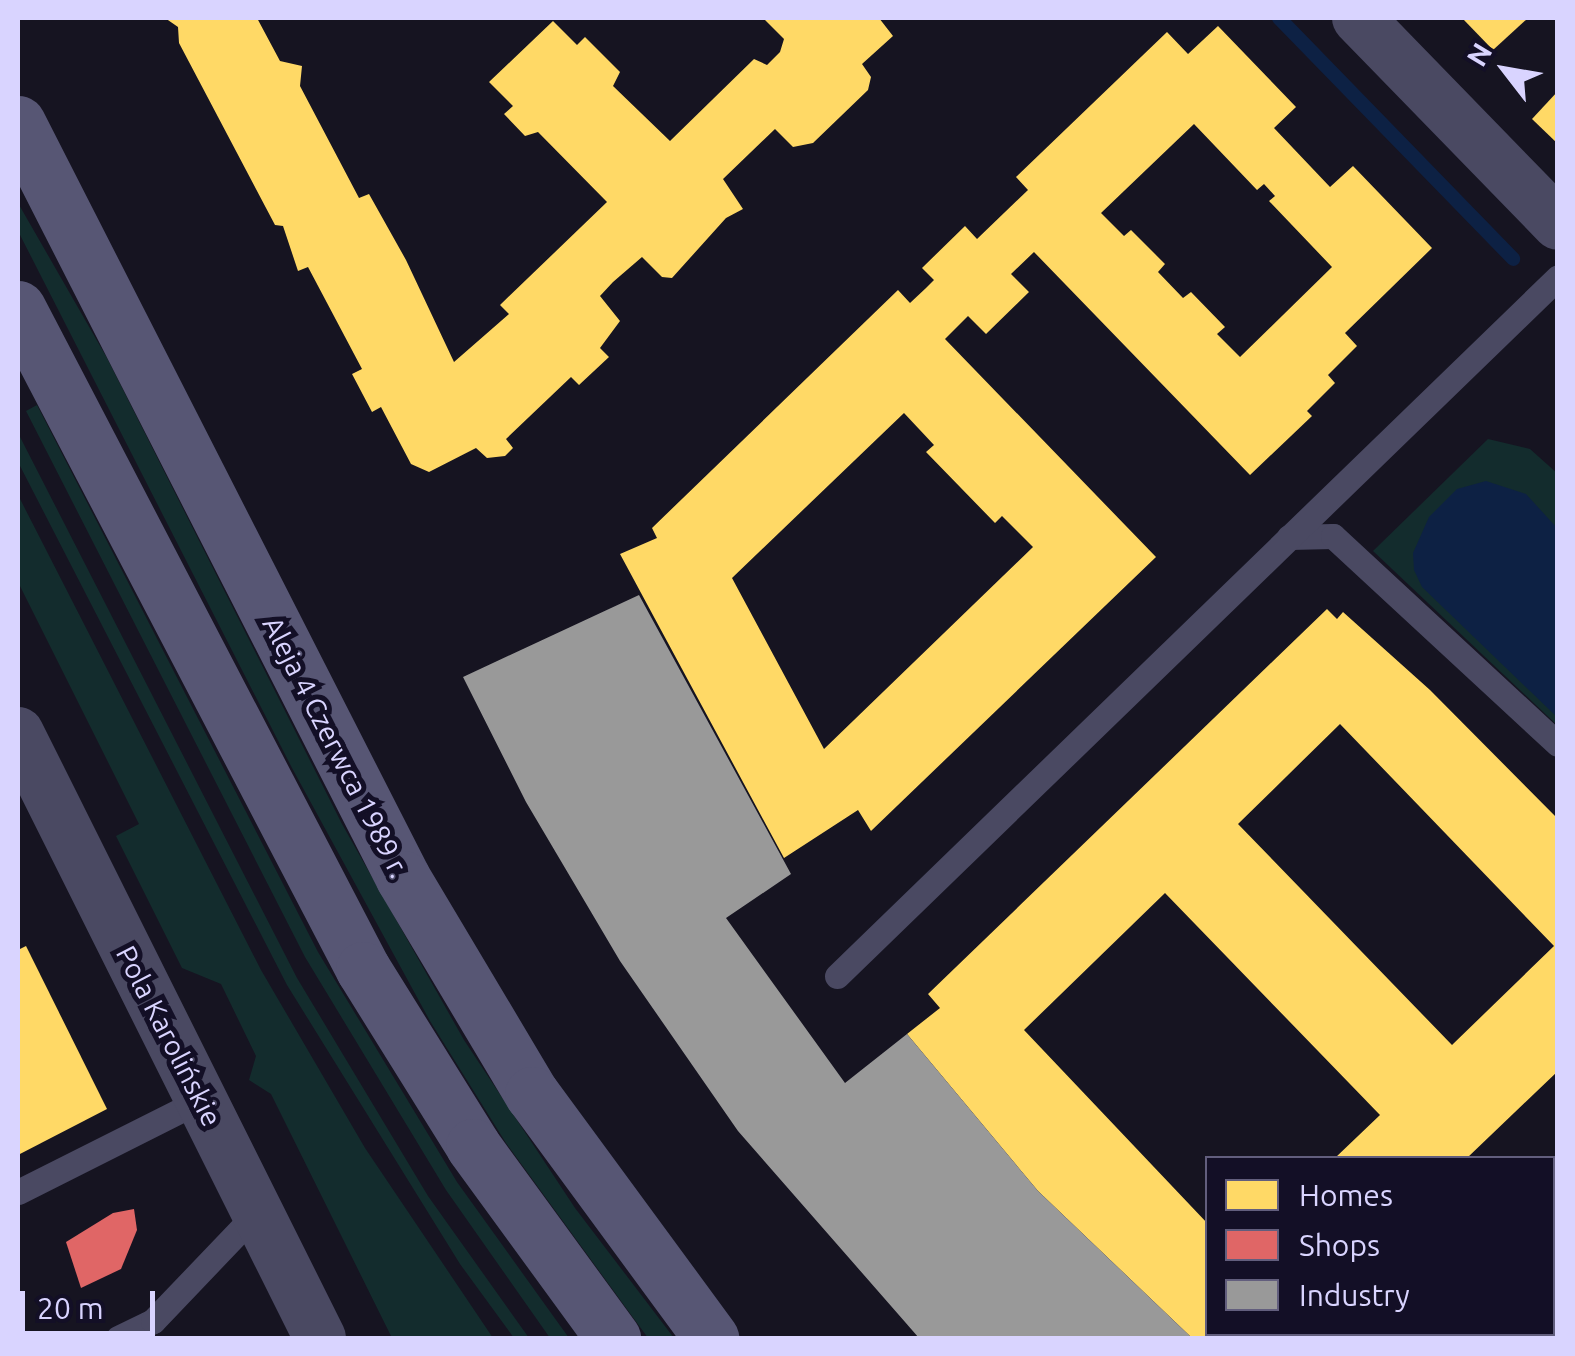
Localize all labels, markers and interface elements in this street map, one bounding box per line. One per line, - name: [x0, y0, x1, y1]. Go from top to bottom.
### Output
- north arrow: [1455, 20, 1555, 120]
- text: N: [1460, 37, 1498, 71]
- street label: Aleja 4 Czerwca 1989 r.: [256, 611, 416, 883]
- street label: Pola Karolińskie: [109, 940, 229, 1132]
- legend: [1205, 1156, 1555, 1336]
- text: Homes: [1299, 1178, 1393, 1212]
- text: Shops: [1299, 1228, 1380, 1262]
- scale bar: [25, 1271, 160, 1333]
- text: Industry: [1299, 1278, 1410, 1312]
- text: 20 m: [37, 1291, 104, 1325]

